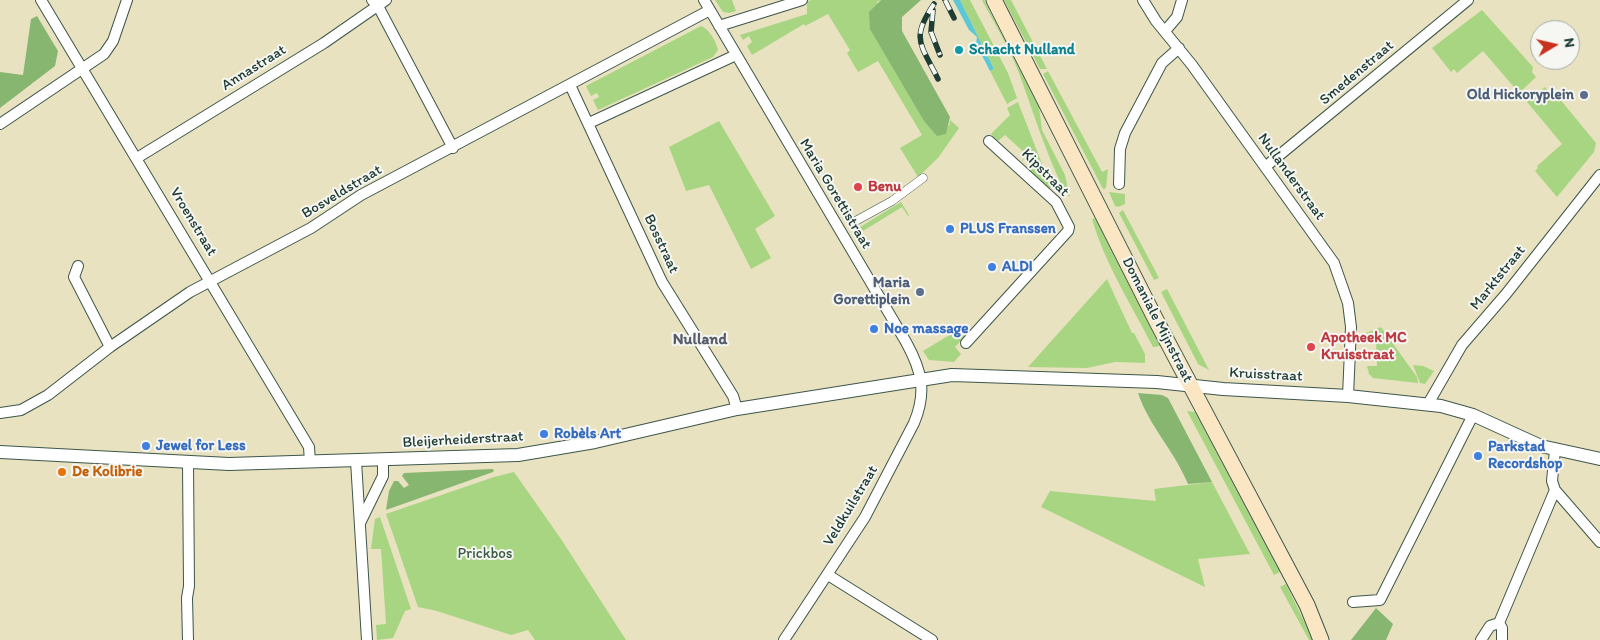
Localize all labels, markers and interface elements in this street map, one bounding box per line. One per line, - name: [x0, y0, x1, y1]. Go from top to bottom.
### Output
- north arrow: [1530, 20, 1580, 70]
- street label: Smedenstraat: [1316, 37, 1398, 109]
- text: N: [1560, 37, 1578, 49]
- street label: Annastraat: [218, 41, 290, 95]
- place label: Schacht Nulland: [969, 41, 1075, 59]
- marker: Schacht Nulland: [953, 44, 965, 56]
- place label: Old Hickoryplein: [1467, 86, 1574, 104]
- marker: Old Hickoryplein: [1578, 89, 1590, 101]
- street label: Nullanderstraat: [1253, 130, 1329, 224]
- street label: Maria Gorettistraat: [795, 136, 875, 252]
- street label: Kipstraat: [1017, 145, 1073, 201]
- street label: Bosveldstraat: [299, 161, 385, 223]
- place label: Benu: [868, 178, 902, 196]
- marker: Benu: [852, 181, 864, 193]
- street label: Vroenstraat: [165, 184, 221, 260]
- street label: Bosstraat: [640, 212, 682, 276]
- place label: PLUS Franssen: [960, 220, 1056, 238]
- marker: PLUS Franssen: [944, 223, 956, 235]
- street label: Marktstraat: [1466, 242, 1530, 314]
- street label: Domaniale Mijnstraat: [1118, 254, 1196, 386]
- place label: ALDI: [1002, 258, 1033, 276]
- marker: ALDI: [986, 261, 998, 273]
- place label: Maria Gorettiplein: [833, 274, 910, 309]
- marker: Maria Gorettiplein: [914, 286, 926, 298]
- place label: Noe massage: [884, 320, 968, 338]
- marker: Noe massage: [868, 323, 880, 335]
- place label: Apotheek MC Kruisstraat: [1321, 329, 1407, 364]
- district label: Nulland: [673, 330, 727, 350]
- marker: Apotheek MC Kruisstraat: [1305, 341, 1317, 353]
- street label: Kruisstraat: [1229, 364, 1303, 386]
- place label: Robèls Art: [554, 425, 621, 443]
- street label: Bleijerheiderstraat: [402, 428, 524, 452]
- marker: Robèls Art: [538, 428, 550, 440]
- place label: Jewel for Less: [156, 437, 246, 455]
- place label: Parkstad Recordshop: [1488, 438, 1562, 473]
- marker: Jewel for Less: [140, 440, 152, 452]
- marker: Parkstad Recordshop: [1472, 450, 1484, 462]
- street label: Veldkuilstraat: [820, 462, 882, 550]
- place label: De Kolibrie: [72, 463, 142, 481]
- marker: De Kolibrie: [56, 466, 68, 478]
- park label: Prickbos: [457, 545, 513, 563]

